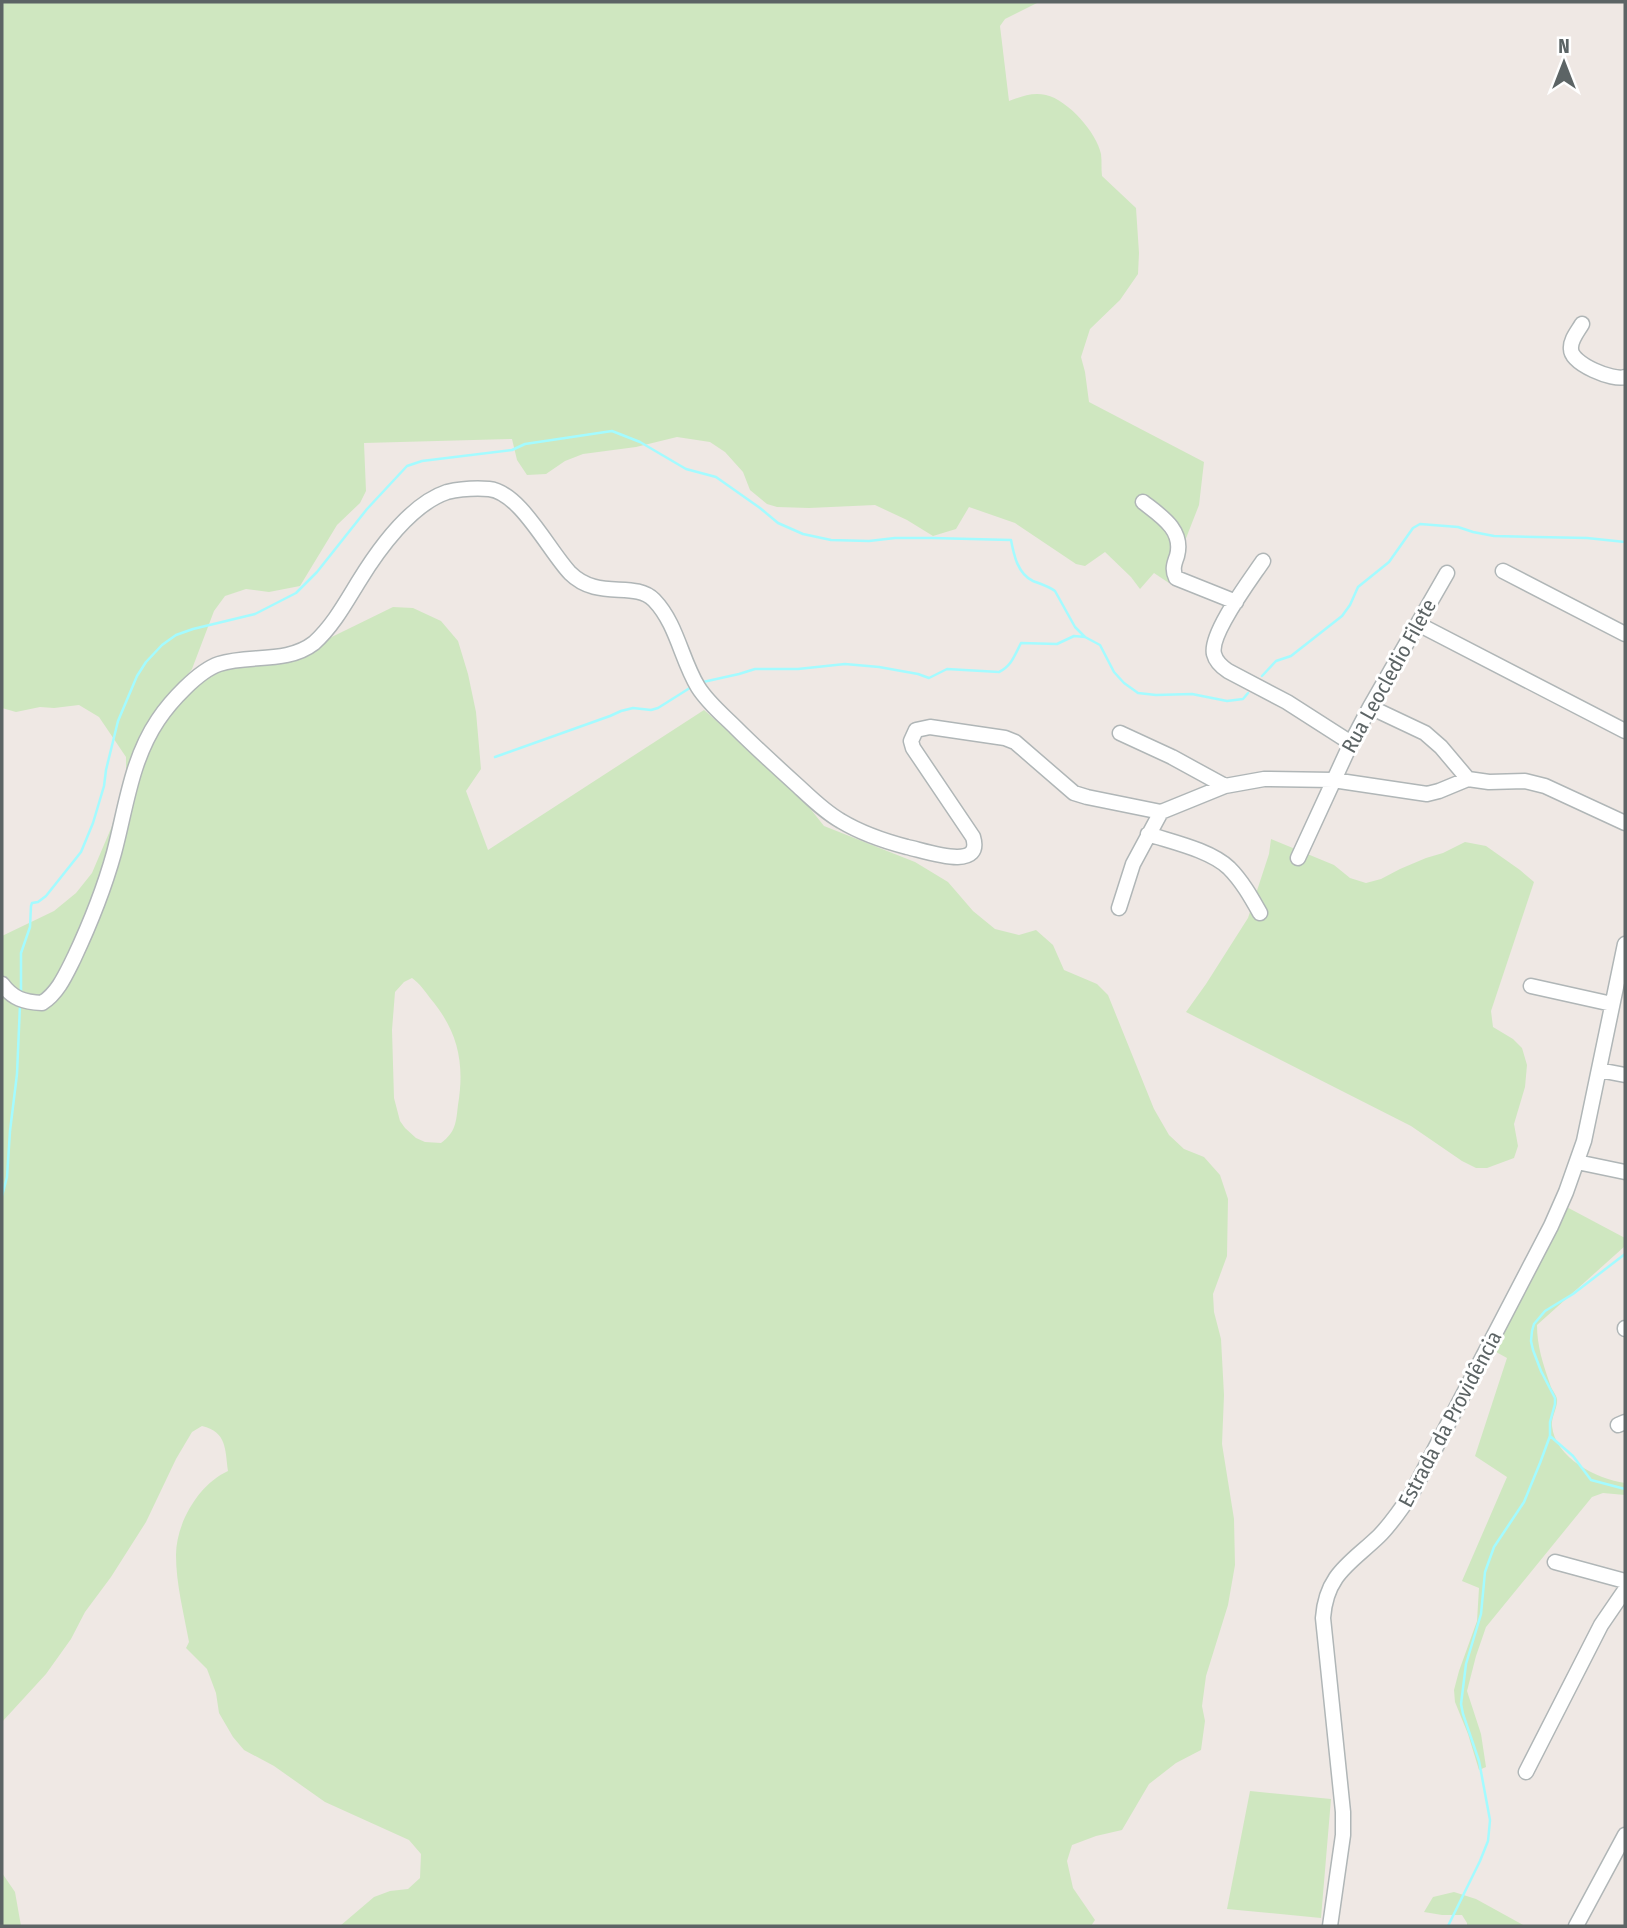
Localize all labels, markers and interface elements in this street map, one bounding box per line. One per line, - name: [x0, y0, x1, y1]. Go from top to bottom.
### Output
- north arrow: [1529, 28, 1599, 98]
- text: N: [1558, 35, 1570, 58]
- street label: Rua Leocledio Filete: [1336, 595, 1442, 757]
- street label: Estrada da Providência: [1393, 1327, 1507, 1511]

